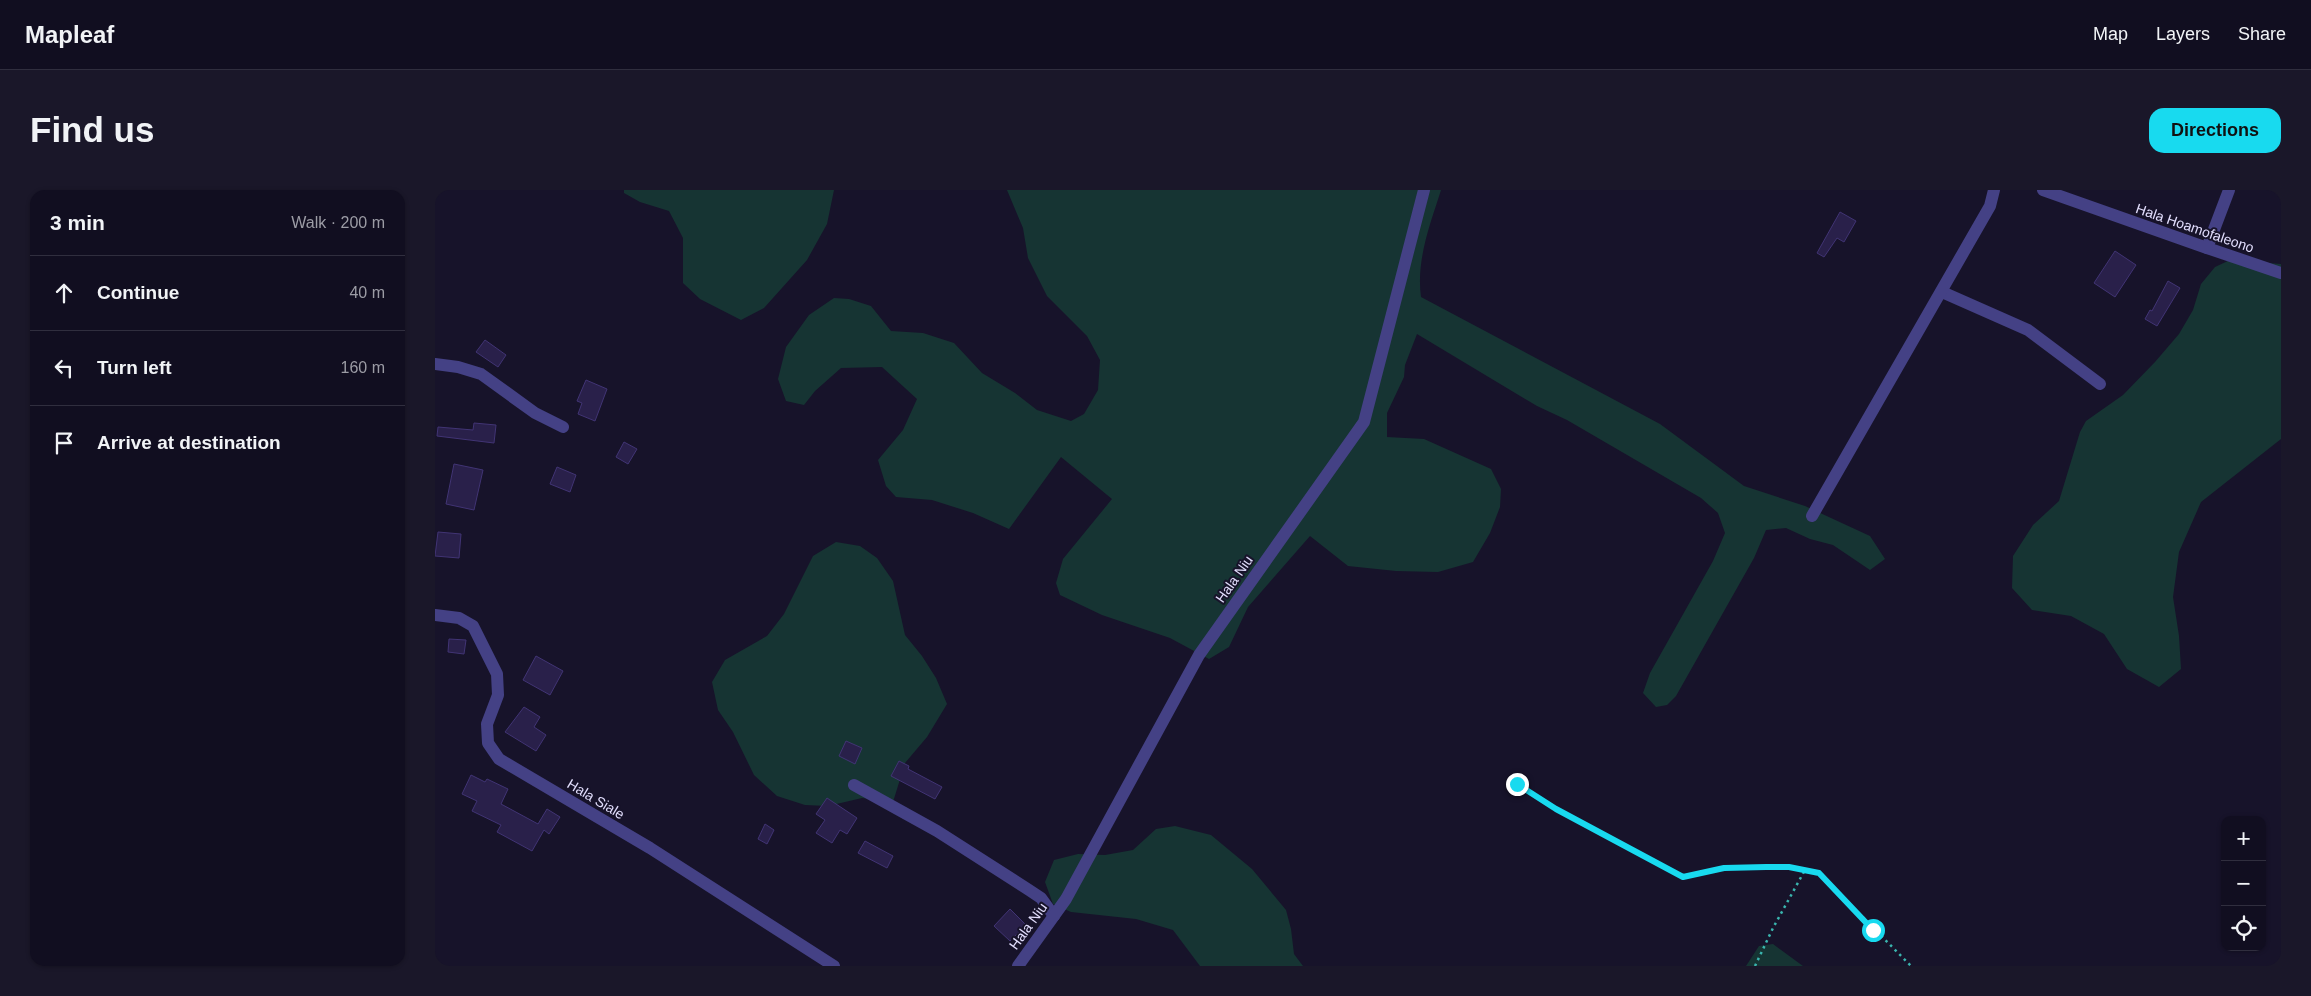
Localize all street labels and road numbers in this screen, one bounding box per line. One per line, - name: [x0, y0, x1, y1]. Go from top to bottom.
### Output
- street label: Hala Hoamofaleono: [2134, 200, 2256, 256]
- street label: Hala Niu: [1212, 552, 1256, 606]
- street label: Hala Siale: [565, 776, 628, 822]
- street label: Hala Niu: [1006, 900, 1050, 952]

